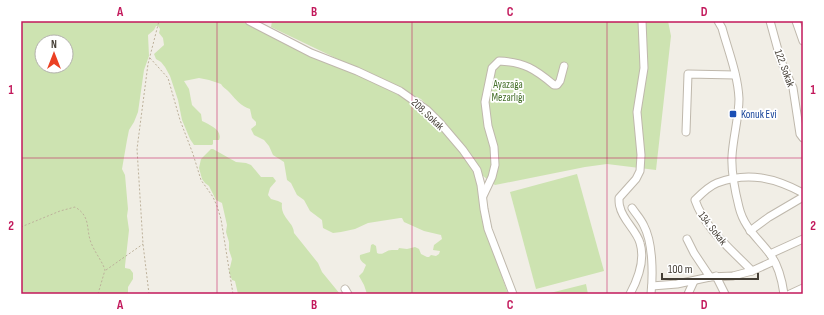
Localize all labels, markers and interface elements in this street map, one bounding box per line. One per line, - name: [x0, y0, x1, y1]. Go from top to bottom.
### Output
- text: A: [116, 4, 124, 20]
- text: B: [311, 4, 317, 20]
- text: C: [507, 4, 514, 20]
- text: D: [701, 4, 708, 20]
- north arrow: [34, 34, 74, 74]
- text: N: [51, 38, 57, 51]
- street label: 122. Sokak: [772, 48, 798, 89]
- park label: Ayazağa Mezarlığı: [492, 78, 524, 104]
- text: 1: [8, 82, 14, 98]
- text: 1: [810, 82, 816, 98]
- street label: 208. Sokak: [409, 96, 447, 133]
- place label: Konuk Evi: [741, 108, 776, 121]
- marker: Konuk Evi: [728, 109, 738, 119]
- street label: 134. Sokak: [696, 209, 730, 248]
- text: 2: [8, 218, 14, 234]
- text: 2: [810, 218, 816, 234]
- scale bar: [662, 255, 758, 281]
- text: 100 m: [668, 262, 693, 277]
- text: A: [116, 297, 124, 313]
- text: B: [311, 297, 317, 313]
- text: C: [507, 297, 514, 313]
- text: D: [701, 297, 708, 313]

